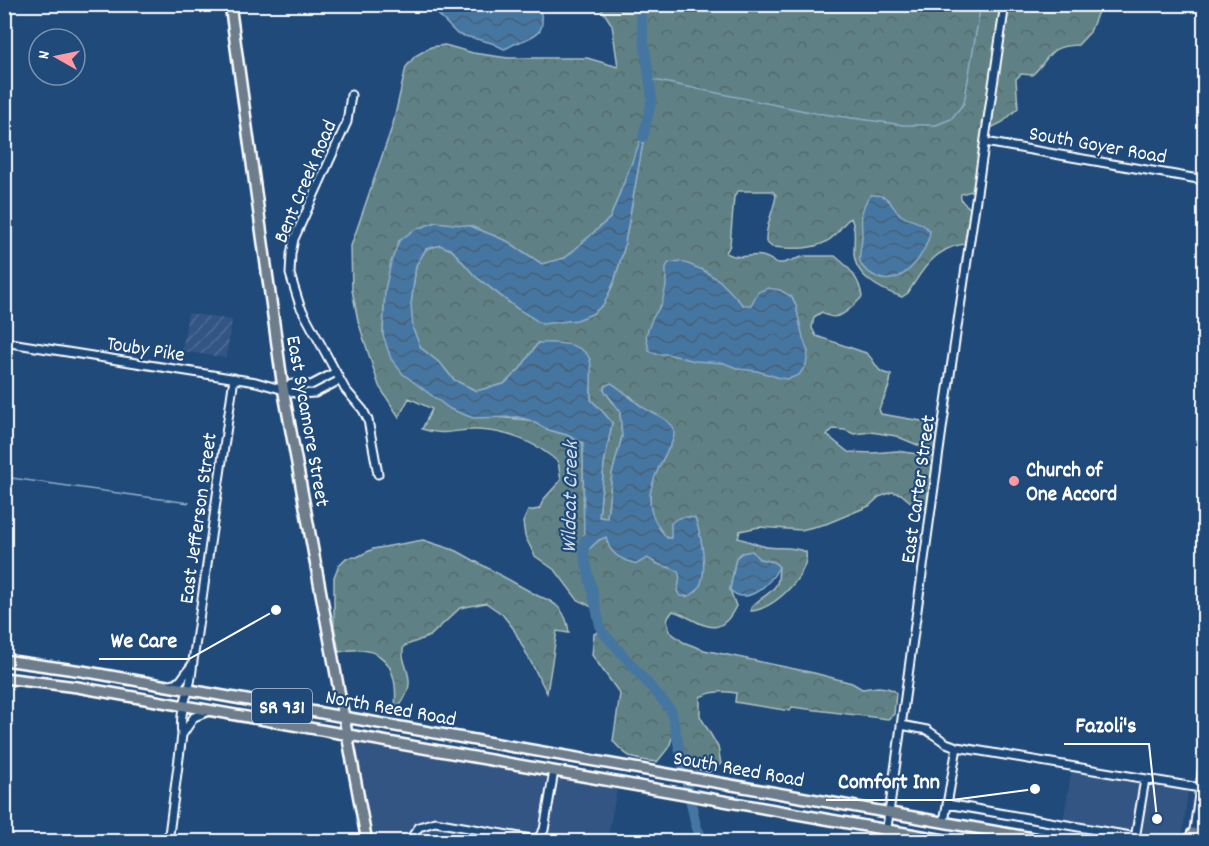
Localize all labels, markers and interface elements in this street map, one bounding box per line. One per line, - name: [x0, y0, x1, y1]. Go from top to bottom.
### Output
- north arrow: [27, 27, 87, 87]
- text: N: [33, 49, 57, 61]
- street label: Bent Creek Road: [267, 116, 346, 248]
- street label: South Goyer Road: [1026, 120, 1169, 174]
- street label: Touby Pike: [104, 330, 187, 372]
- street label: East Sycamore Street: [276, 333, 336, 510]
- street label: East Carter Street: [895, 413, 945, 565]
- street label: East Jefferson Street: [173, 431, 227, 606]
- water label: Wildcat Creek: [555, 439, 588, 553]
- place label: Church of One Accord: [1026, 457, 1117, 511]
- marker: Church of One Accord: [1007, 474, 1021, 488]
- callout: We Care: [99, 619, 189, 659]
- text: We Care: [111, 627, 178, 658]
- street label: North Reed Road: [323, 684, 458, 736]
- road number: SR 931: [252, 689, 312, 723]
- callout: Fazoli's: [1064, 704, 1149, 744]
- text: Fazoli's: [1075, 712, 1137, 743]
- street label: South Reed Road: [671, 745, 806, 797]
- callout: Comfort Inn: [826, 760, 952, 800]
- text: Comfort Inn: [838, 768, 940, 799]

